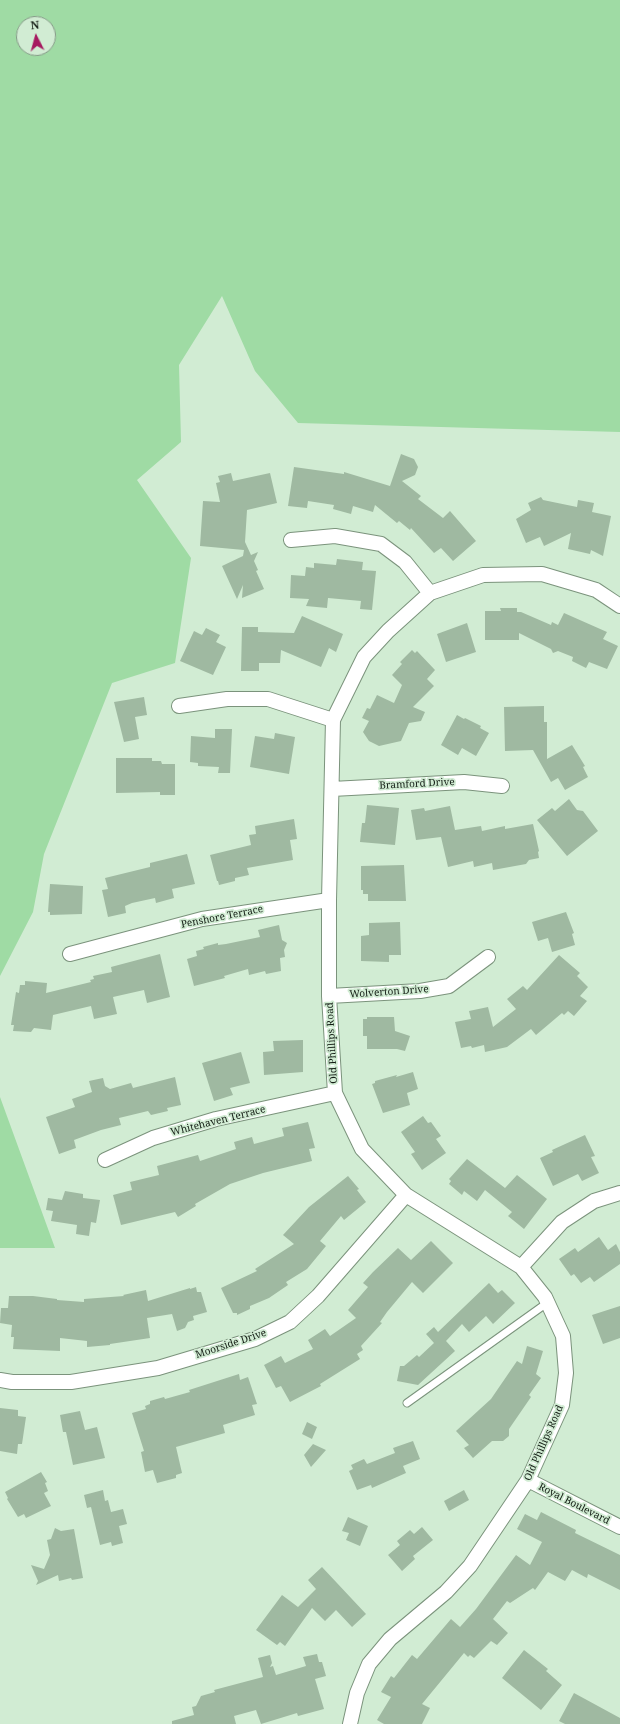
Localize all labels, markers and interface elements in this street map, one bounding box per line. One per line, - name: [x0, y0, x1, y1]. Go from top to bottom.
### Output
- north arrow: [16, 16, 56, 56]
- text: N: [30, 17, 40, 32]
- street label: Bramford Drive: [379, 776, 455, 792]
- street label: Penshore Terrace: [180, 903, 264, 931]
- street label: Wolverton Drive: [349, 983, 429, 1001]
- street label: Old Phillips Road: [324, 1002, 340, 1084]
- street label: Whitehaven Terrace: [169, 1103, 267, 1139]
- street label: Moorside Drive: [194, 1327, 268, 1361]
- street label: Old Phillips Road: [522, 1403, 566, 1483]
- street label: Royal Boulevard: [536, 1481, 612, 1527]

